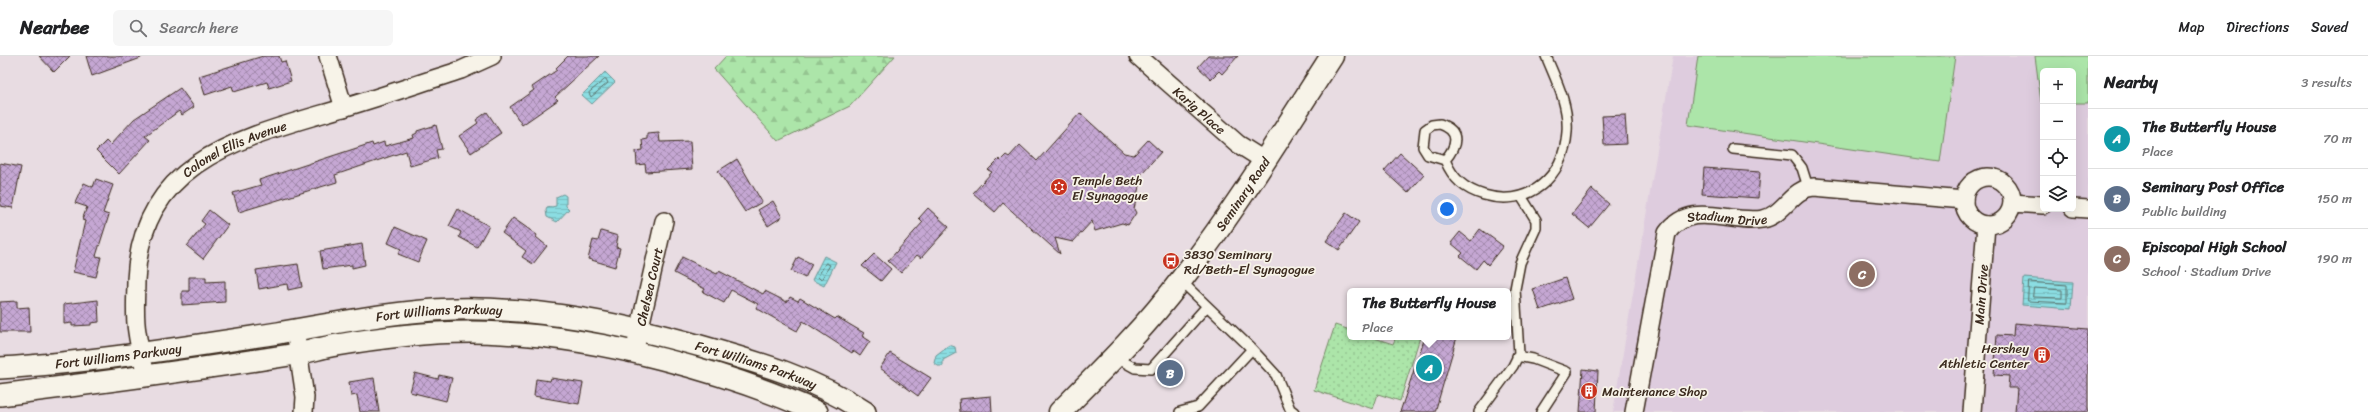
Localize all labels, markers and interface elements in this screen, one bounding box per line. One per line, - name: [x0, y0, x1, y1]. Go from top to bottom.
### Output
- search box: [113, 10, 393, 46]
- text: Nearbee: [20, 11, 89, 44]
- text: Search here: [159, 15, 238, 41]
- text: Map: [2178, 15, 2204, 40]
- text: Directions: [2226, 15, 2289, 40]
- text: Saved: [2311, 15, 2348, 40]
- icon: search: [127, 17, 149, 39]
- text: Nearby: [2104, 67, 2158, 97]
- map controls: [2040, 68, 2076, 212]
- button: +: [2040, 68, 2076, 104]
- text: 3 results: [2301, 71, 2352, 94]
- street label: Karig Place: [1168, 80, 1232, 140]
- button: −: [2040, 104, 2076, 140]
- street label: Colonel Ellis Avenue: [177, 114, 290, 183]
- text: The Butterfly House: [2142, 114, 2276, 140]
- text: A: [2113, 127, 2121, 150]
- text: 70 m: [2323, 127, 2352, 150]
- button: locate: [2040, 140, 2076, 176]
- text: Place: [2142, 140, 2173, 163]
- street label: Seminary Road: [1209, 151, 1276, 236]
- place label: Temple Beth El Synagogue: [1072, 169, 1148, 207]
- text: Seminary Post Office: [2142, 174, 2284, 200]
- button: layers: [2040, 176, 2076, 212]
- synagogue icon: Temple Beth El Synagogue: [1049, 177, 1069, 197]
- text: B: [2113, 187, 2121, 210]
- text: 150 m: [2317, 187, 2352, 210]
- your location: [1437, 199, 1457, 219]
- text: Public building: [2142, 200, 2227, 223]
- street label: Stadium Drive: [1684, 204, 1770, 231]
- text: Episcopal High School: [2142, 234, 2286, 260]
- place label: 3830 Seminary Rd/Beth-El Synagogue: [1184, 243, 1315, 281]
- street label: Chelsea Court: [629, 245, 669, 328]
- text: C: [2113, 247, 2121, 270]
- text: 190 m: [2317, 247, 2352, 270]
- bus stop icon: 3830 Seminary Rd/Beth-El Synagogue: [1161, 251, 1181, 271]
- pin: C: [1849, 259, 1875, 289]
- text: School · Stadium Drive: [2142, 260, 2271, 283]
- street label: Main Drive: [1967, 263, 1995, 325]
- popup: [1347, 288, 1511, 340]
- text: The Butterfly House: [1362, 290, 1496, 316]
- street label: Fort Williams Parkway: [374, 297, 503, 328]
- text: Place: [1362, 316, 1393, 339]
- street label: Fort Williams Parkway: [693, 334, 821, 396]
- street label: Fort Williams Parkway: [54, 336, 183, 375]
- place label: Hershey Athletic Center: [1938, 337, 2030, 375]
- building icon: Hershey Athletic Center: [2032, 345, 2052, 365]
- pin: A: [1416, 353, 1442, 383]
- pin: B: [1157, 358, 1183, 388]
- place label: Maintenance Shop: [1602, 380, 1707, 403]
- building icon: Maintenance Shop: [1579, 381, 1599, 401]

